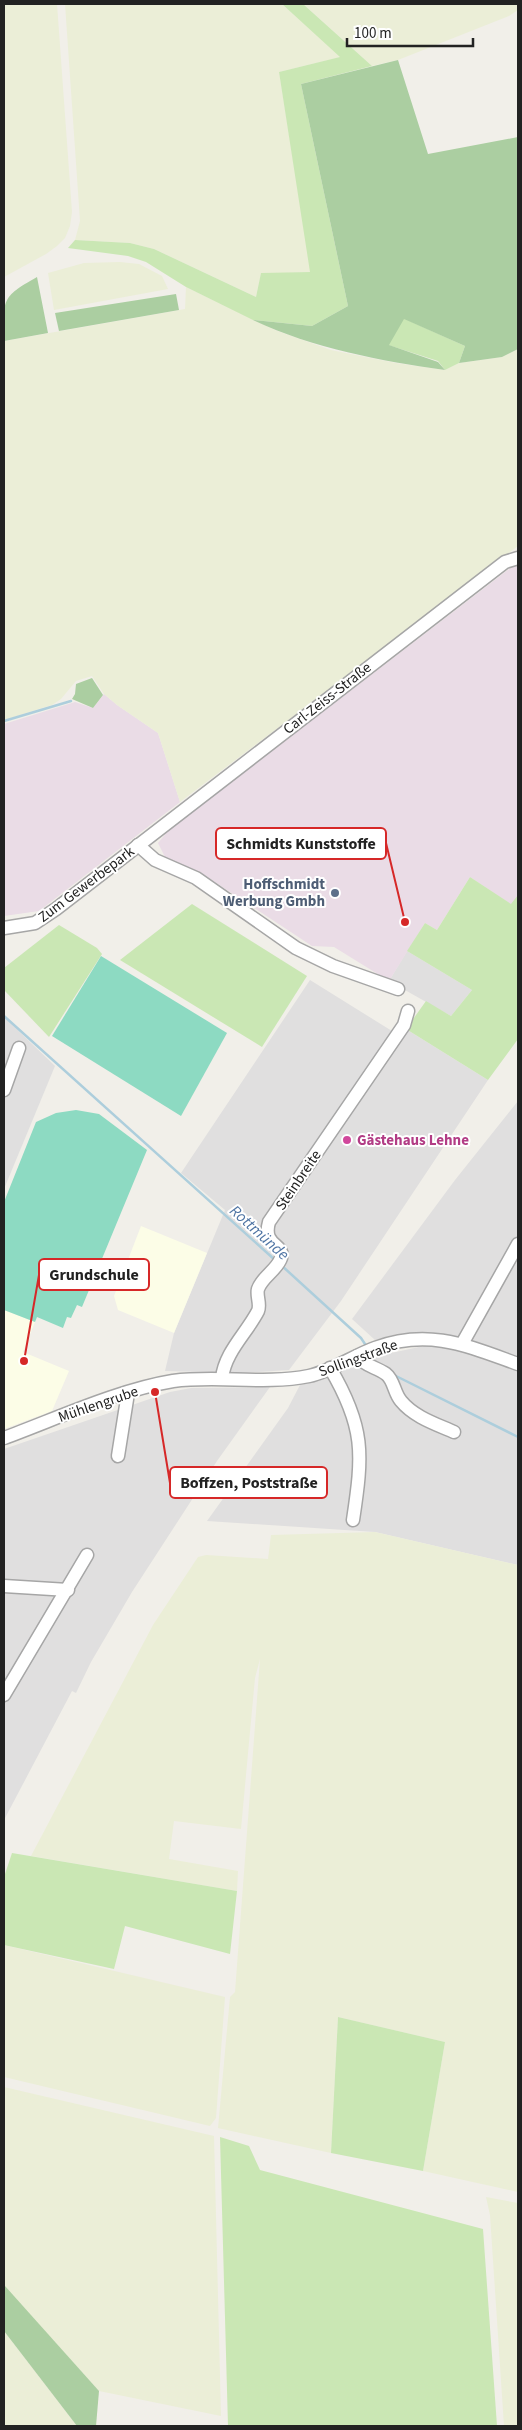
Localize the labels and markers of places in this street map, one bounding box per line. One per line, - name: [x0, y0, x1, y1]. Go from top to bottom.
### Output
- callout: Schmidts Kunststoffe: [216, 828, 386, 859]
- place label: Hoffschmidt Werbung Gmbh: [223, 874, 325, 912]
- marker: Hoffschmidt Werbung Gmbh: [329, 887, 341, 899]
- place label: Gästehaus Lehne: [357, 1130, 469, 1151]
- marker: Gästehaus Lehne: [341, 1134, 353, 1146]
- callout: Grundschule: [39, 1259, 149, 1290]
- callout: Boffzen, Poststraße: [170, 1467, 327, 1498]

